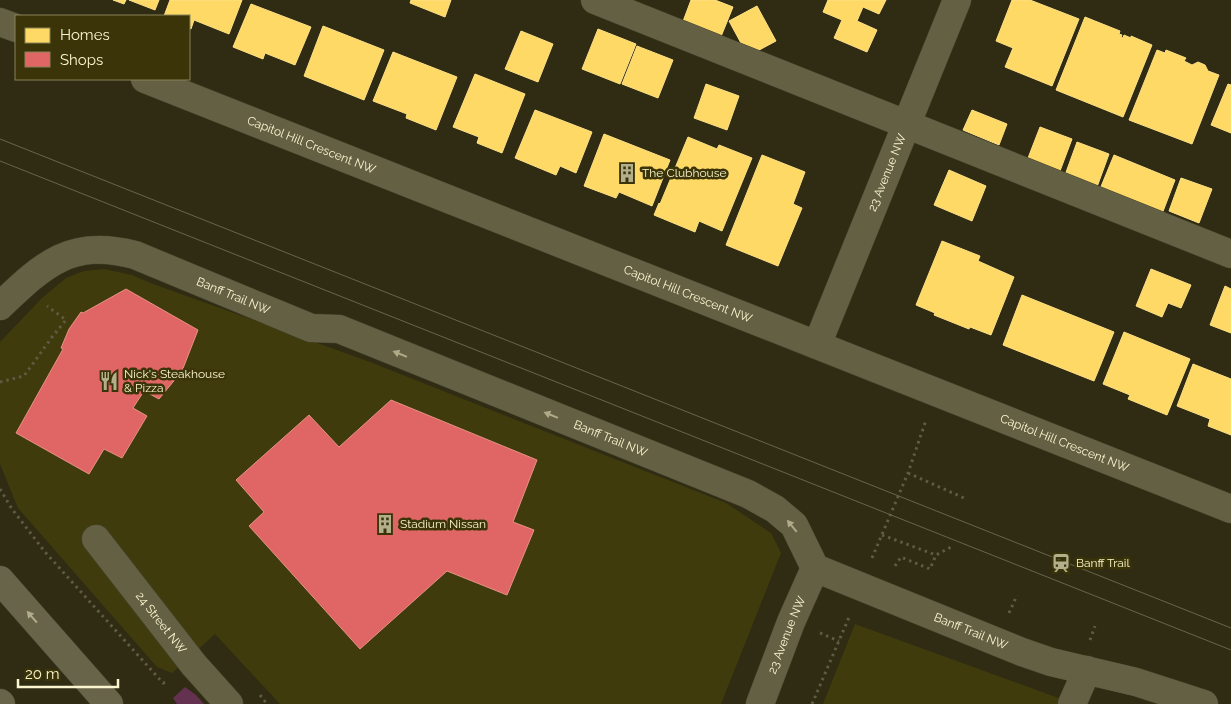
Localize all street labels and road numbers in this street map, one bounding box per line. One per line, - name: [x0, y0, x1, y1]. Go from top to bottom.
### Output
- street label: Capitol Hill Crescent NW: [245, 113, 378, 177]
- street label: 23 Avenue NW: [865, 131, 909, 213]
- street label: Capitol Hill Crescent NW: [622, 262, 755, 326]
- street label: Banff Trail NW: [194, 274, 273, 317]
- street label: Capitol Hill Crescent NW: [998, 411, 1131, 475]
- street label: Banff Trail NW: [572, 417, 650, 460]
- street label: 24 Street NW: [133, 589, 190, 657]
- street label: 23 Avenue NW: [765, 594, 809, 676]
- street label: Banff Trail NW: [932, 610, 1010, 653]

